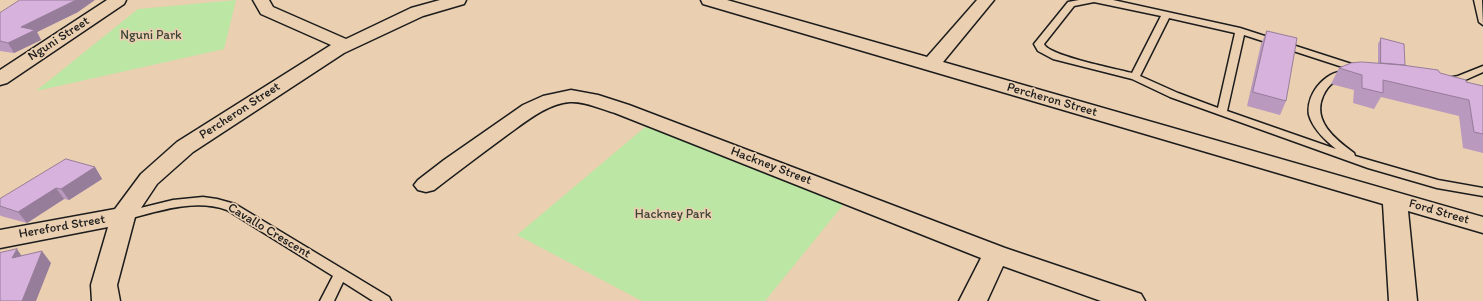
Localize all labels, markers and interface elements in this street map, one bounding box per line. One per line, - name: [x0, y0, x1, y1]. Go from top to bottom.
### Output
- street label: Nguni Street: [25, 13, 93, 65]
- park label: Nguni Park: [120, 28, 182, 44]
- street label: Percheron Street: [197, 79, 283, 143]
- street label: Percheron Street: [1005, 80, 1099, 120]
- street label: Hackney Street: [728, 143, 814, 189]
- street label: Ford Street: [1407, 196, 1471, 228]
- street label: Cavallo Crescent: [225, 200, 313, 262]
- park label: Hackney Park: [635, 207, 711, 223]
- street label: Hereford Street: [17, 212, 107, 242]

